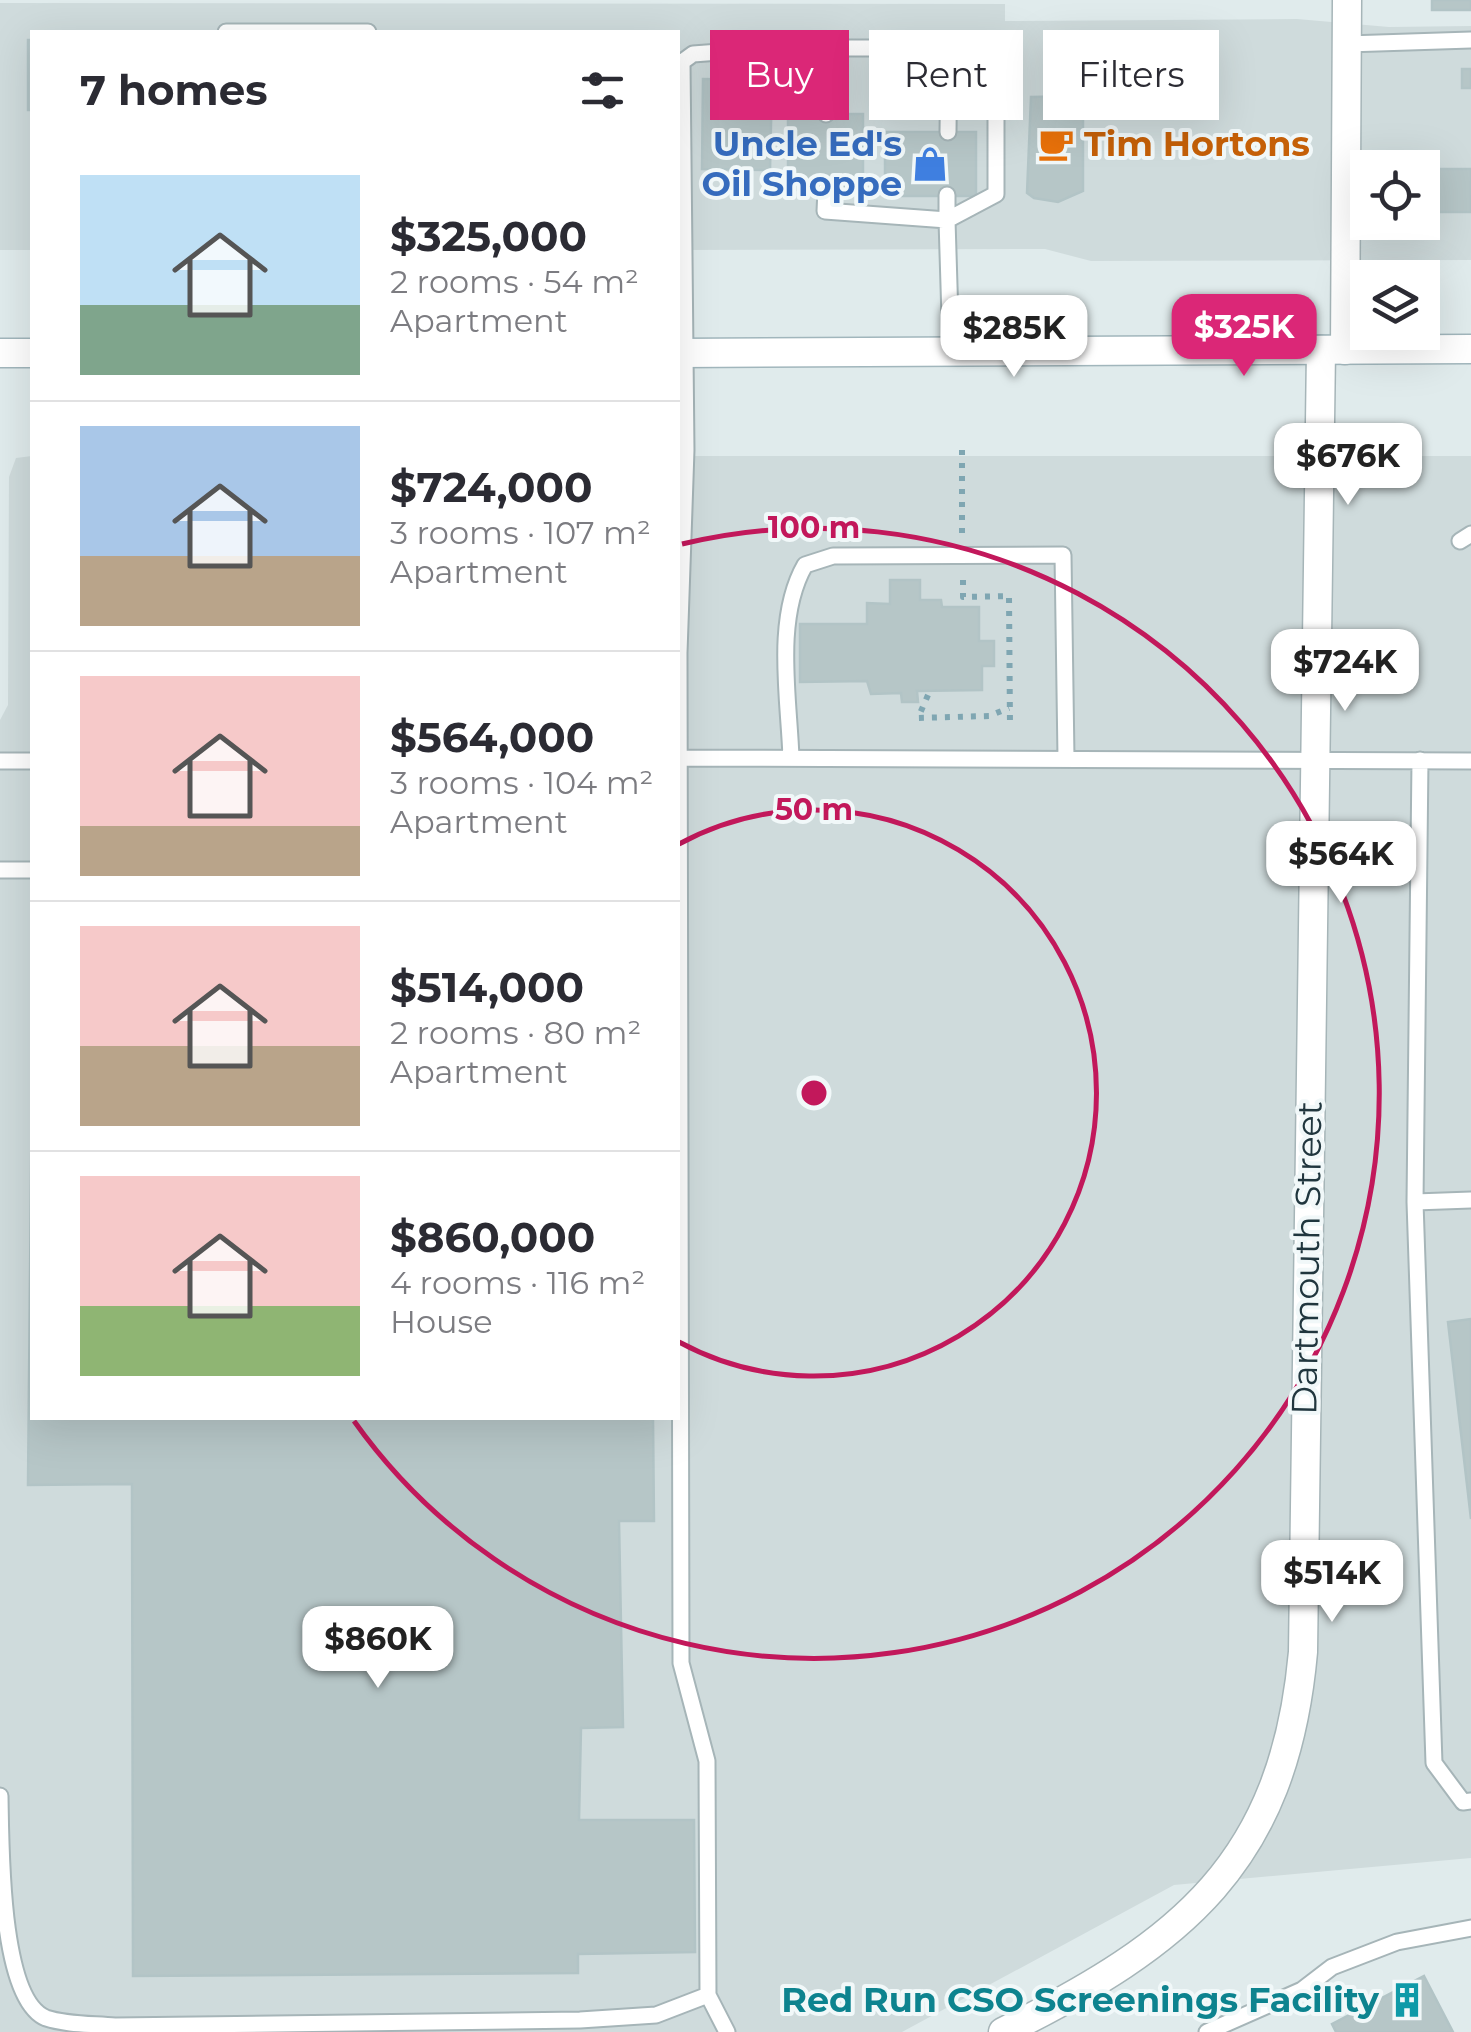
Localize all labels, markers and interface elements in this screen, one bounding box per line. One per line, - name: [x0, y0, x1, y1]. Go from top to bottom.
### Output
- chip: Buy: [710, 30, 849, 120]
- chip: Rent: [869, 30, 1023, 120]
- chip: Filters: [1043, 30, 1219, 120]
- icon: filters: [575, 63, 630, 118]
- text: 7 homes: [80, 64, 268, 116]
- place label: Uncle Ed's Oil Shoppe: [702, 122, 902, 205]
- place label: Tim Hortons: [1084, 122, 1310, 165]
- cafe icon: Tim Hortons: [1037, 125, 1075, 163]
- shop icon: Uncle Ed's Oil Shoppe: [911, 145, 949, 183]
- map controls: [1350, 150, 1440, 350]
- button: locate: [1350, 150, 1440, 240]
- text: $325,000: [390, 210, 587, 262]
- icon: home: [160, 215, 280, 335]
- button: layers: [1350, 260, 1440, 350]
- text: 2 rooms · 54 m²: [390, 262, 639, 301]
- pin: $325K: [1174, 294, 1314, 379]
- pin: $285K: [944, 295, 1084, 380]
- text: Apartment: [390, 301, 568, 340]
- text: $325K: [1194, 307, 1294, 346]
- text: $285K: [962, 308, 1066, 347]
- pin: $676K: [1278, 423, 1418, 508]
- text: $676K: [1296, 436, 1400, 475]
- text: $724,000: [390, 461, 593, 513]
- icon: home: [160, 466, 280, 586]
- text: 100 m: [768, 509, 860, 546]
- text: 3 rooms · 107 m²: [390, 513, 651, 552]
- text: Apartment: [390, 552, 568, 591]
- pin: $724K: [1275, 629, 1415, 714]
- text: $724K: [1293, 642, 1397, 681]
- text: $564,000: [390, 711, 594, 763]
- icon: home: [160, 716, 280, 836]
- text: 3 rooms · 104 m²: [390, 763, 653, 802]
- text: 50 m: [775, 791, 853, 828]
- text: Apartment: [390, 802, 568, 841]
- pin: $564K: [1271, 821, 1411, 906]
- text: $564K: [1288, 834, 1394, 873]
- text: $514,000: [390, 961, 584, 1013]
- icon: home: [160, 966, 280, 1086]
- text: 2 rooms · 80 m²: [390, 1013, 641, 1052]
- text: Apartment: [390, 1052, 568, 1091]
- centre of rings: [796, 1075, 832, 1111]
- street label: Dartmouth Street: [1282, 1101, 1331, 1415]
- text: $860,000: [390, 1211, 595, 1263]
- icon: home: [160, 1216, 280, 1336]
- text: 4 rooms · 116 m²: [390, 1263, 645, 1302]
- text: House: [390, 1302, 493, 1341]
- pin: $514K: [1262, 1540, 1402, 1625]
- text: $514K: [1283, 1553, 1381, 1592]
- pin: $860K: [308, 1606, 448, 1691]
- text: $860K: [324, 1619, 432, 1658]
- place label: Red Run CSO Screenings Facility: [781, 1978, 1380, 2021]
- building icon: Red Run CSO Screenings Facility: [1388, 1981, 1426, 2019]

